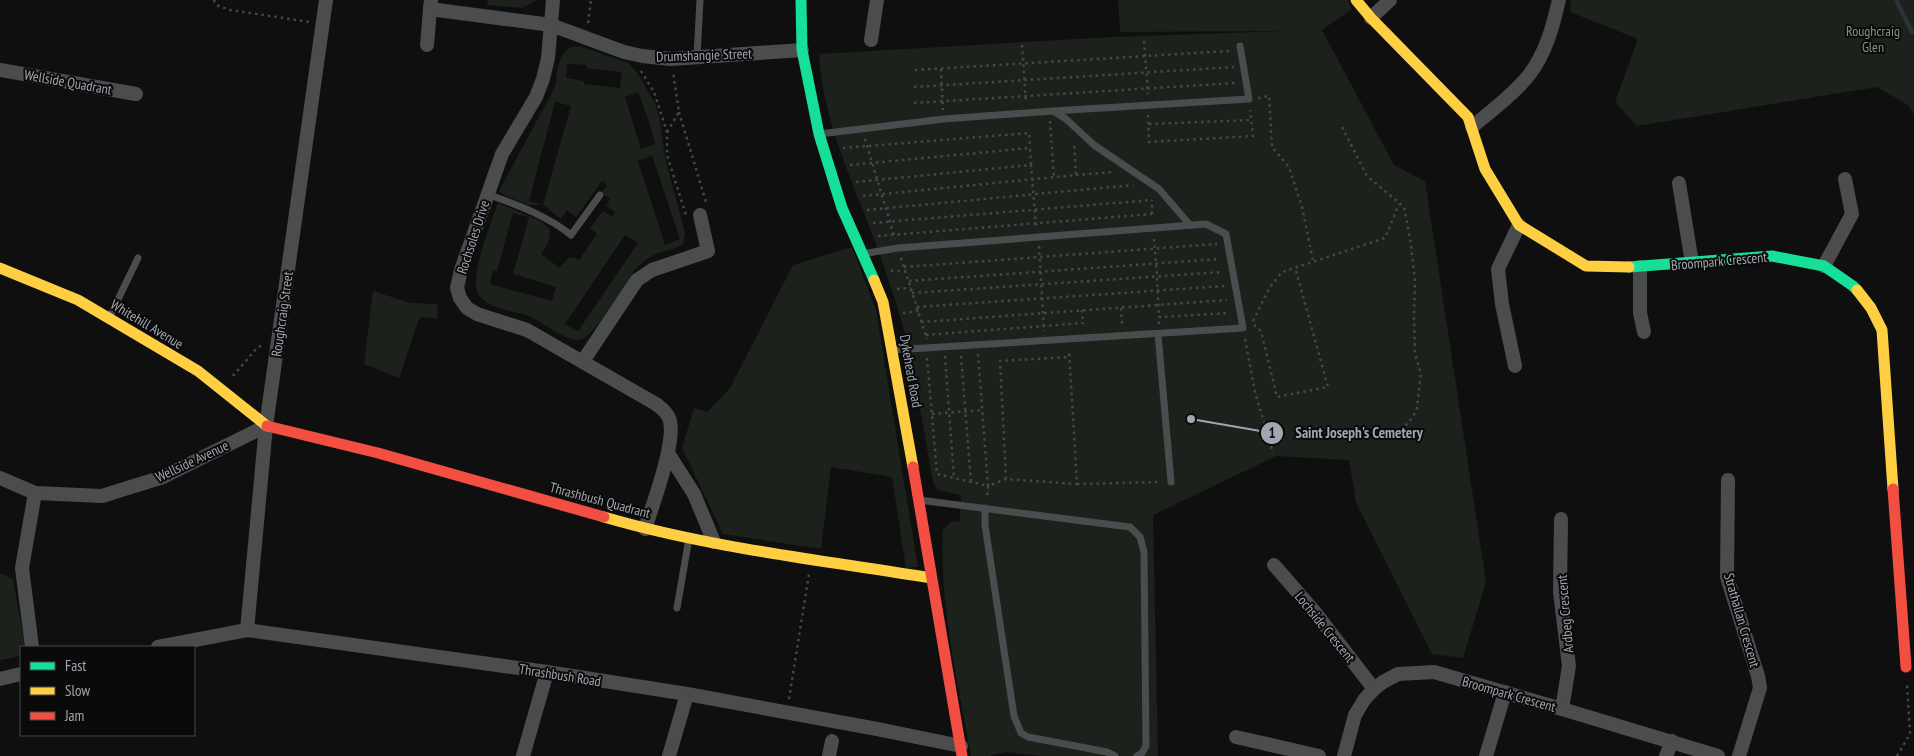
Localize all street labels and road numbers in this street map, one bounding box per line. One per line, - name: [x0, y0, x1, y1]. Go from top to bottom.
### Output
- street label: Drumshangie Street: [656, 44, 752, 66]
- street label: Wellside Quadrant: [23, 65, 113, 99]
- street label: Rochsoles Drive: [453, 198, 493, 276]
- street label: Broompark Crescent: [1670, 248, 1768, 274]
- street label: Roughcraig Street: [267, 270, 297, 358]
- street label: Whitehill Avenue: [107, 295, 187, 353]
- street label: Dykehead Road: [896, 333, 926, 409]
- street label: Wellside Avenue: [152, 436, 232, 486]
- street label: Thrashbush Quadrant: [548, 478, 653, 522]
- street label: Strathallan Crescent: [1720, 571, 1764, 669]
- street label: Ardbeg Crescent: [1553, 574, 1577, 654]
- street label: Lochside Crescent: [1291, 588, 1359, 666]
- street label: Thrashbush Road: [518, 660, 602, 690]
- street label: Broompark Crescent: [1460, 672, 1558, 716]

